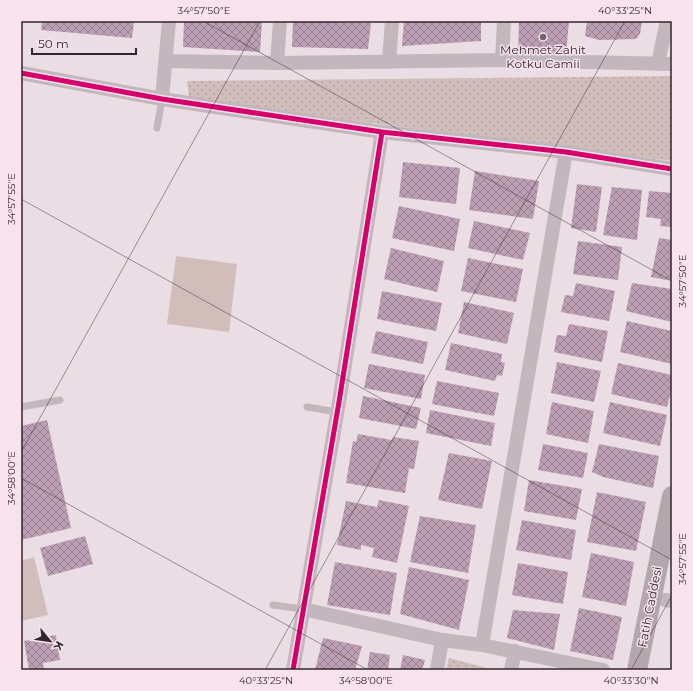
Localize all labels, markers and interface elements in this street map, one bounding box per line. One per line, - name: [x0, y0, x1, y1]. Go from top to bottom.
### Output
- text: 34°57'50"E: [178, 4, 231, 17]
- text: 40°33'25"N: [598, 4, 652, 17]
- scale bar: [32, 30, 136, 56]
- marker: Mehmet Zahit Kotku Camii: [538, 32, 548, 42]
- text: 50 m: [38, 36, 69, 51]
- place label: Mehmet Zahit Kotku Camii: [500, 42, 586, 71]
- text: 34°57'55"E: [5, 173, 18, 225]
- text: 34°57'50"E: [676, 254, 689, 307]
- text: 34°58'00"E: [5, 451, 18, 505]
- text: 34°57'55"E: [676, 533, 689, 585]
- street label: Fatih Caddesi: [634, 565, 665, 649]
- north arrow: [30, 621, 70, 661]
- text: K: [50, 639, 67, 654]
- text: 40°33'25"N: [239, 674, 293, 687]
- text: 34°58'00"E: [339, 674, 393, 687]
- text: 40°33'30"N: [603, 674, 659, 687]

